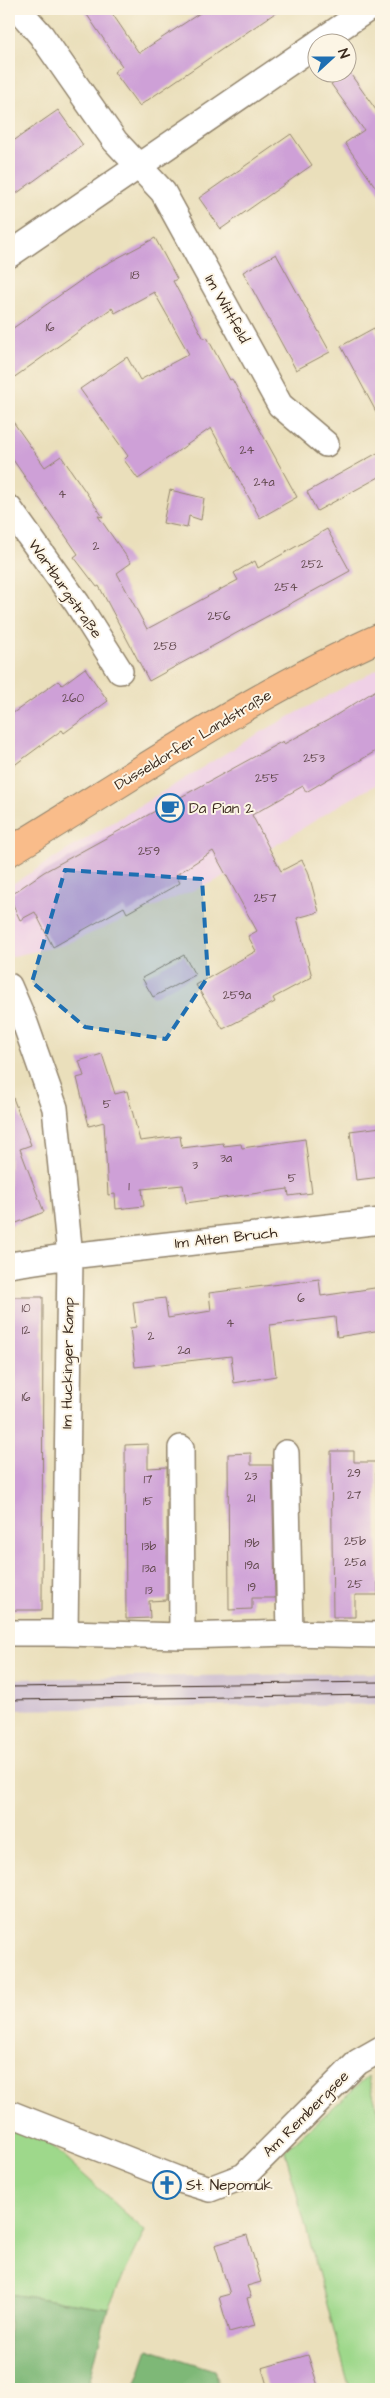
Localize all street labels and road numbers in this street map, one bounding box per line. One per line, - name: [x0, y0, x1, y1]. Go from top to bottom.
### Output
- street label: Im Wittfeld: [200, 271, 255, 347]
- street label: Wartburgstraße: [22, 535, 107, 643]
- street label: Düsseldorfer Landstraße: [110, 685, 276, 795]
- street label: Im Alten Bruch: [174, 1222, 279, 1254]
- street label: Im Huckinger Kamp: [56, 1297, 81, 1429]
- street label: Am Rembergsee: [258, 2066, 354, 2162]

